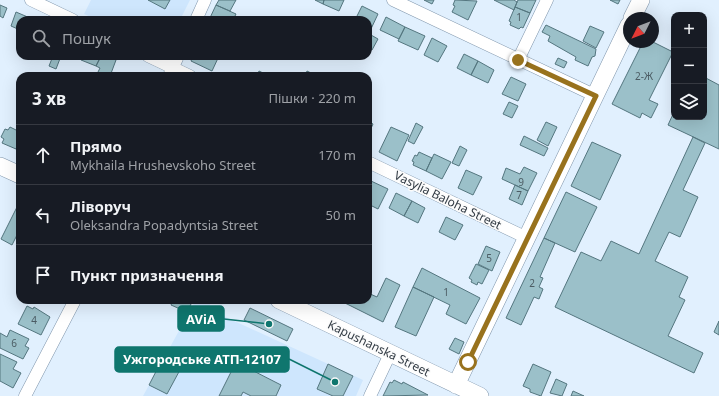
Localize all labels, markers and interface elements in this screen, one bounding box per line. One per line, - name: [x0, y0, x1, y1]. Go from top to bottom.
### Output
- house number: 1: [516, 10, 522, 24]
- north arrow: [623, 12, 659, 48]
- map controls: [671, 12, 707, 120]
- button: +: [671, 12, 707, 48]
- search box: [16, 16, 372, 60]
- icon: search: [30, 27, 52, 49]
- text: Пошук: [62, 28, 111, 48]
- button: −: [671, 48, 707, 84]
- route end: [509, 51, 527, 69]
- house number: 2-Ж: [635, 69, 654, 83]
- button: layers: [671, 84, 707, 120]
- text: 3 хв: [32, 87, 66, 110]
- text: Пішки · 220 m: [268, 89, 356, 107]
- text: Прямо: [70, 136, 122, 156]
- icon: ahead: [32, 144, 54, 166]
- text: 170 m: [318, 146, 356, 164]
- text: Mykhaila Hrushevskoho Street: [70, 156, 256, 174]
- street label: Vasylia Baloha Street: [392, 167, 505, 234]
- house number: 9: [518, 175, 524, 189]
- house number: 7: [516, 188, 522, 202]
- text: Ліворуч: [70, 196, 131, 216]
- icon: left: [32, 204, 54, 226]
- text: 50 m: [326, 206, 356, 224]
- text: Oleksandra Popadyntsia Street: [70, 216, 258, 234]
- house number: 5: [486, 251, 492, 265]
- icon: arrive: [32, 264, 54, 286]
- text: Пункт призначення: [70, 265, 224, 285]
- house number: 2: [529, 276, 535, 290]
- house number: 1: [443, 285, 449, 299]
- callout: AViA: [178, 306, 224, 331]
- text: AViA: [186, 310, 216, 328]
- house number: 4: [31, 313, 37, 327]
- street label: Kapushanska Street: [325, 316, 434, 380]
- house number: 6: [11, 336, 17, 350]
- callout: Ужгородське АТП-12107: [115, 347, 289, 372]
- text: Ужгородське АТП-12107: [123, 350, 281, 368]
- route start: [459, 353, 477, 371]

